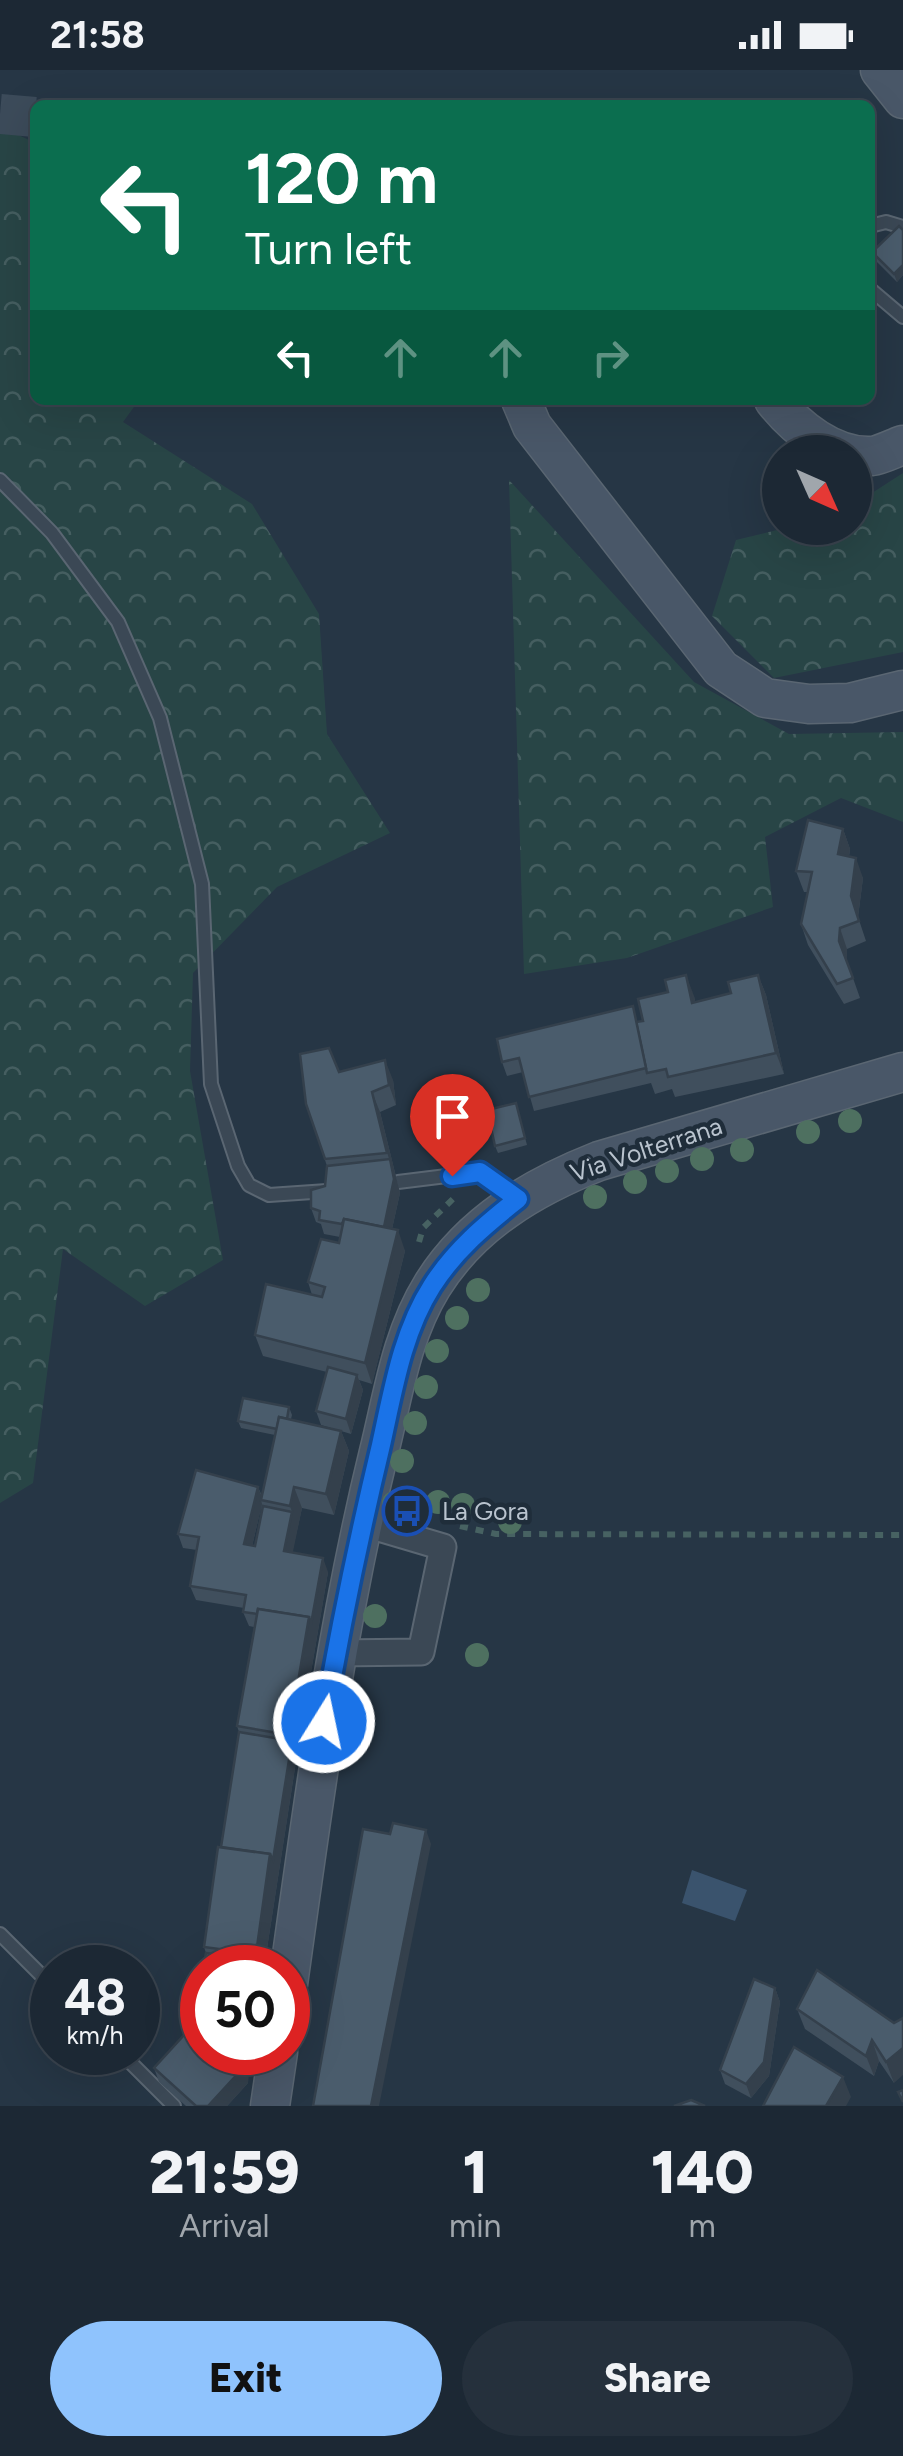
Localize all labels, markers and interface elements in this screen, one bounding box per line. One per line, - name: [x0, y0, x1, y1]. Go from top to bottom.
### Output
- text: 21:58: [50, 12, 145, 58]
- text: 120 m: [245, 136, 438, 221]
- icon: left: [80, 140, 210, 270]
- text: Turn left: [245, 221, 412, 275]
- icon: left: [268, 330, 323, 385]
- icon: ahead: [373, 330, 428, 385]
- icon: ahead: [478, 330, 533, 385]
- icon: right: [583, 330, 638, 385]
- north arrow: [762, 435, 872, 545]
- map controls: [762, 435, 872, 545]
- pin: [410, 1074, 495, 1177]
- icon: arrive: [425, 1089, 480, 1144]
- street label: Via Volterrana: [566, 1110, 726, 1188]
- bus stop icon: La Gora: [381, 1485, 433, 1537]
- place label: La Gora: [442, 1496, 529, 1526]
- position arrow: [272, 1670, 376, 1774]
- speed limit sign: 50: [180, 1945, 310, 2075]
- text: 48: [64, 1967, 126, 2028]
- text: km/h: [66, 2020, 124, 2050]
- text: 21:59: [149, 2136, 300, 2208]
- text: 1: [462, 2136, 488, 2208]
- text: 140: [651, 2136, 754, 2208]
- text: Arrival: [179, 2207, 270, 2245]
- text: min: [449, 2207, 501, 2245]
- text: m: [689, 2207, 716, 2245]
- button: Exit: [50, 2321, 442, 2436]
- button: Share: [462, 2321, 853, 2436]

